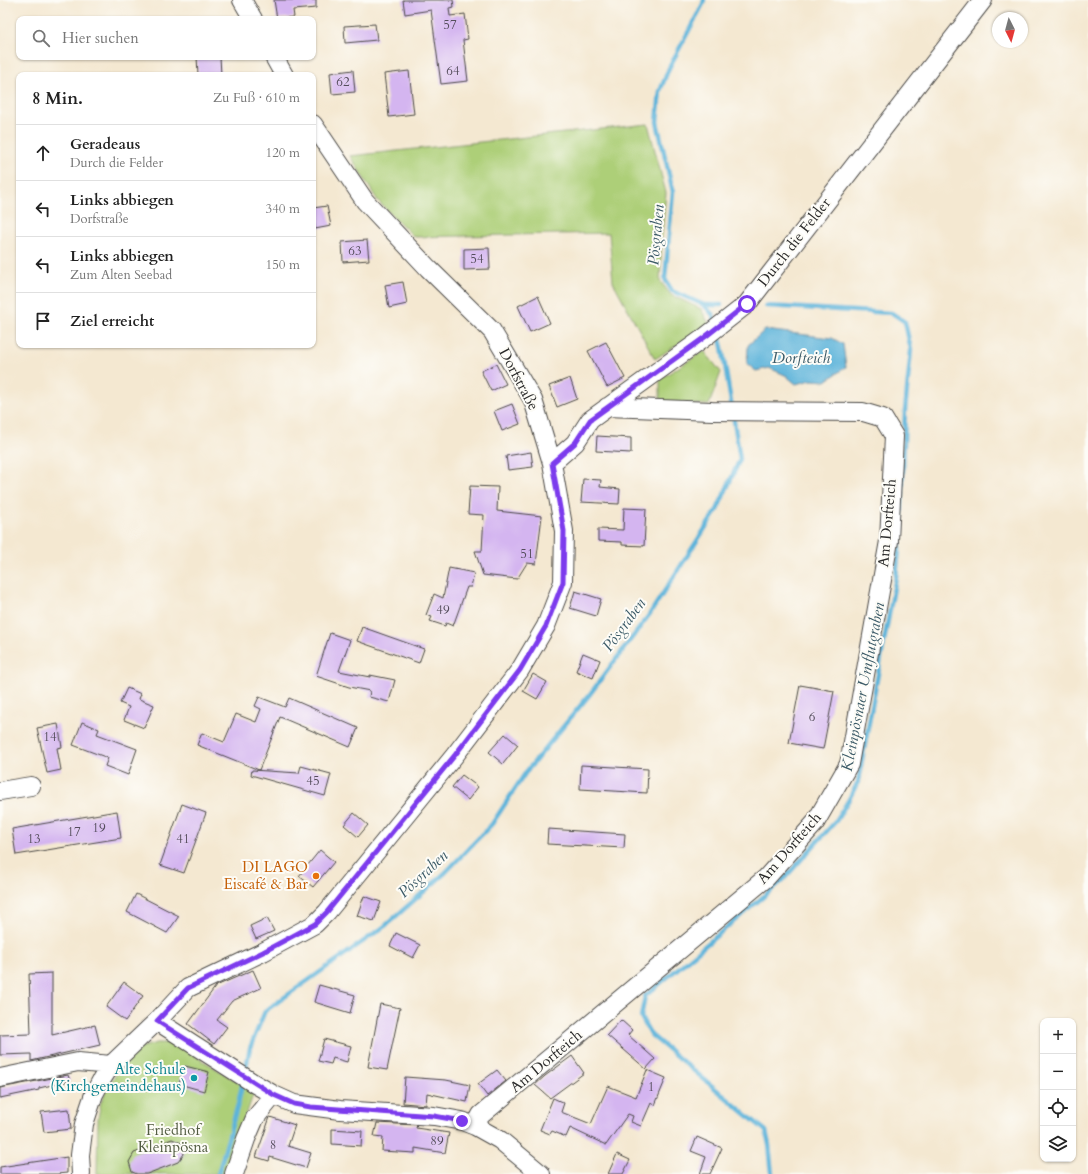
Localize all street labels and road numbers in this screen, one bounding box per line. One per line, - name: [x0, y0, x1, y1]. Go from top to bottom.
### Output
- street label: Durch die Felder: [753, 193, 835, 291]
- street label: Dorfstraße: [494, 344, 544, 414]
- street label: Am Dorfteich: [873, 477, 901, 568]
- street label: Am Dorfteich: [752, 807, 826, 888]
- street label: Am Dorfteich: [506, 1024, 587, 1097]

